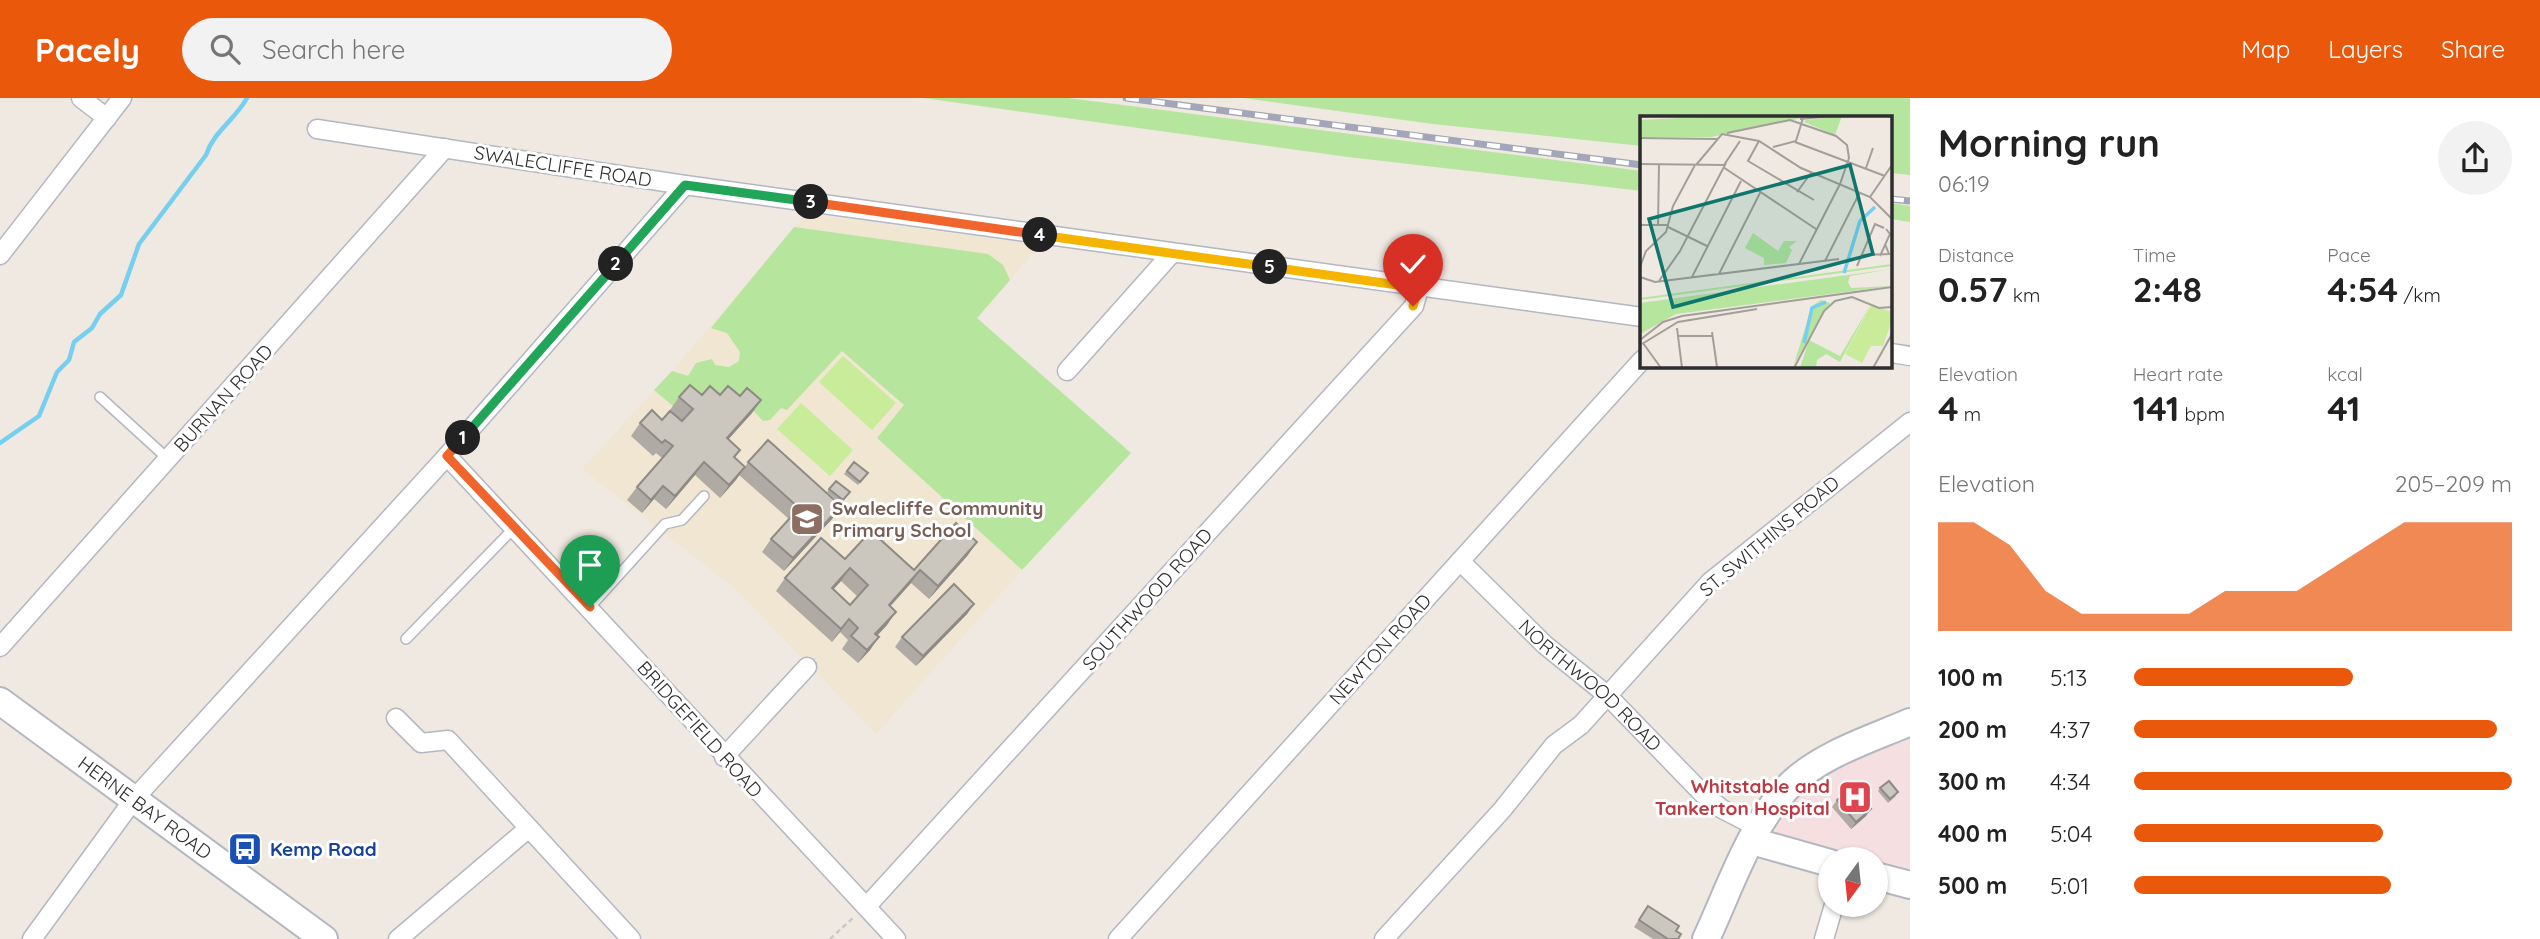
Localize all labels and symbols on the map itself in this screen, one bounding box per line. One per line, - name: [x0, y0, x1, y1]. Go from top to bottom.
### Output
- inset map: [1640, 116, 1892, 368]
- street label: SWALECLIFFE ROAD: [472, 140, 654, 192]
- pin: 3: [794, 184, 828, 220]
- pin: 4: [1023, 218, 1058, 252]
- pin: [1383, 234, 1443, 306]
- pin: 2: [598, 246, 634, 282]
- pin: 5: [1252, 250, 1288, 284]
- street label: BURNAN ROAD: [168, 339, 278, 457]
- pin: 1: [446, 420, 480, 456]
- street label: ST. SWITHINS ROAD: [1694, 470, 1844, 602]
- place label: Swalecliffe Community Primary School: [832, 496, 1043, 542]
- school or university icon: Swalecliffe Community Primary School: [788, 500, 826, 538]
- street label: SOUTHWOOD ROAD: [1077, 523, 1217, 675]
- pin: [560, 535, 620, 607]
- street label: NEWTON ROAD: [1324, 589, 1436, 709]
- street label: NORTHWOOD ROAD: [1514, 614, 1667, 756]
- street label: BRIDGEFIELD ROAD: [632, 656, 768, 802]
- street label: HERNE BAY ROAD: [74, 751, 217, 865]
- place label: Whitstable and Tankerton Hospital: [1655, 774, 1830, 820]
- hospital icon: Whitstable and Tankerton Hospital: [1836, 778, 1874, 816]
- bus stop icon: Kemp Road: [226, 830, 264, 868]
- place label: Kemp Road: [270, 837, 377, 861]
- north arrow: [1818, 847, 1888, 917]

